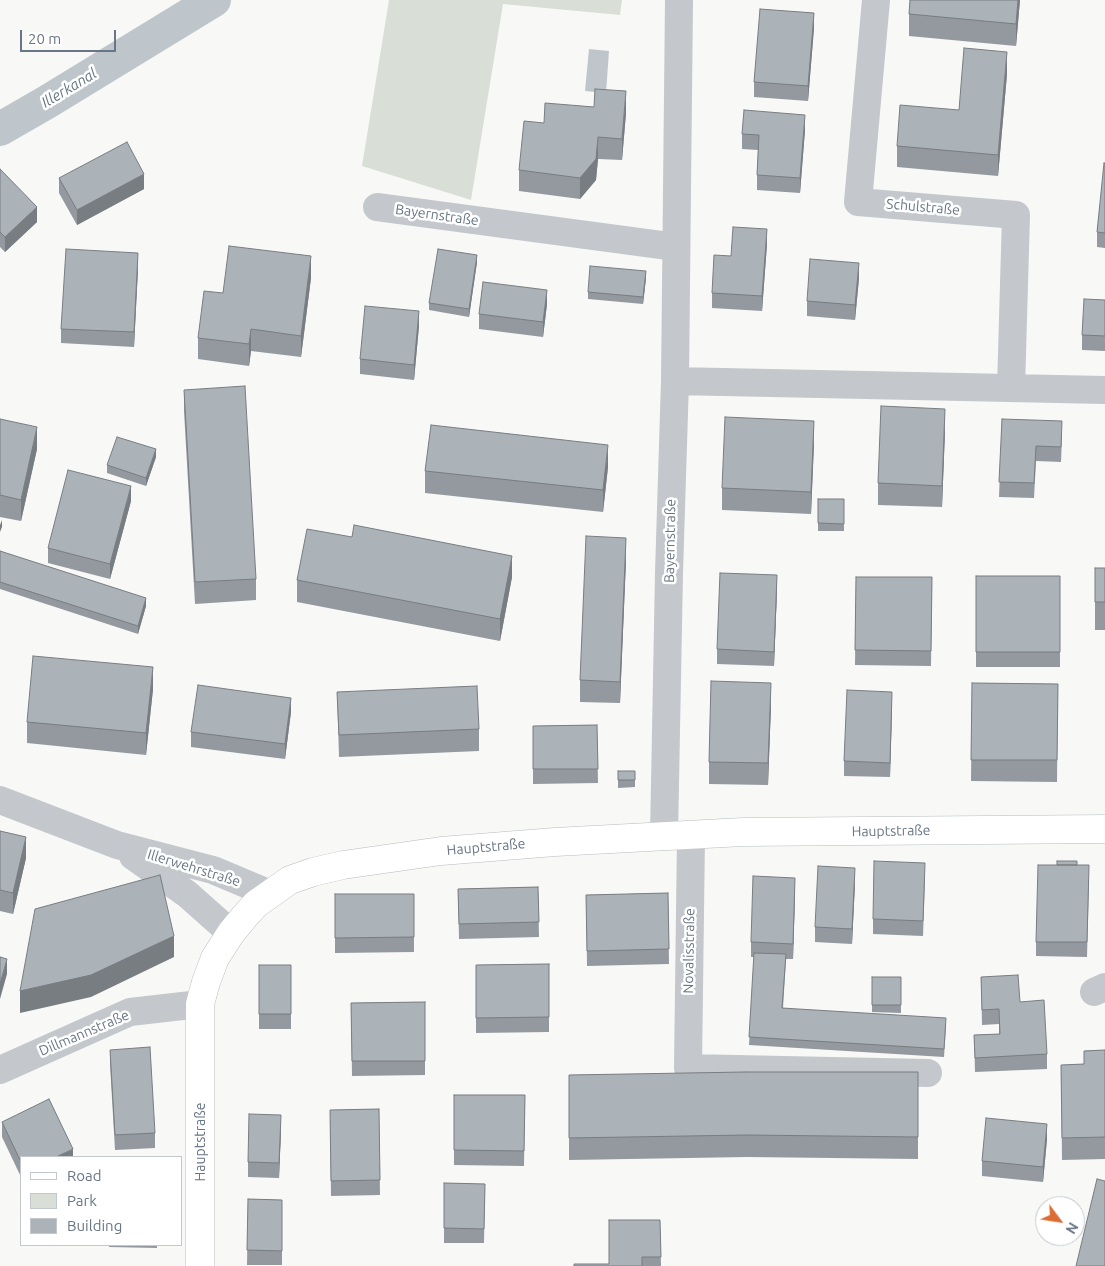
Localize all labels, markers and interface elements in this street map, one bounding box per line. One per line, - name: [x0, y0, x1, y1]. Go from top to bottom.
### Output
- scale bar: [22, 20, 119, 52]
- text: 20 m: [28, 30, 61, 47]
- water label: Illerkanal: [38, 64, 100, 112]
- street label: Schulstraße: [886, 195, 960, 219]
- street label: Bayernstraße: [394, 201, 480, 229]
- street label: Bayernstraße: [661, 499, 679, 583]
- street label: Hauptstraße: [851, 822, 931, 840]
- street label: Hauptstraße: [446, 835, 526, 859]
- street label: Illerwehrstraße: [145, 846, 243, 890]
- street label: Novalisstraße: [680, 908, 698, 994]
- street label: Dillmannstraße: [36, 1006, 132, 1060]
- street label: Hauptstraße: [192, 1103, 208, 1181]
- legend: [20, 1156, 182, 1246]
- text: Road: [67, 1167, 102, 1184]
- text: Park: [67, 1192, 97, 1209]
- north arrow: [1035, 1196, 1085, 1246]
- text: Building: [67, 1217, 122, 1234]
- text: N: [1062, 1220, 1082, 1237]

